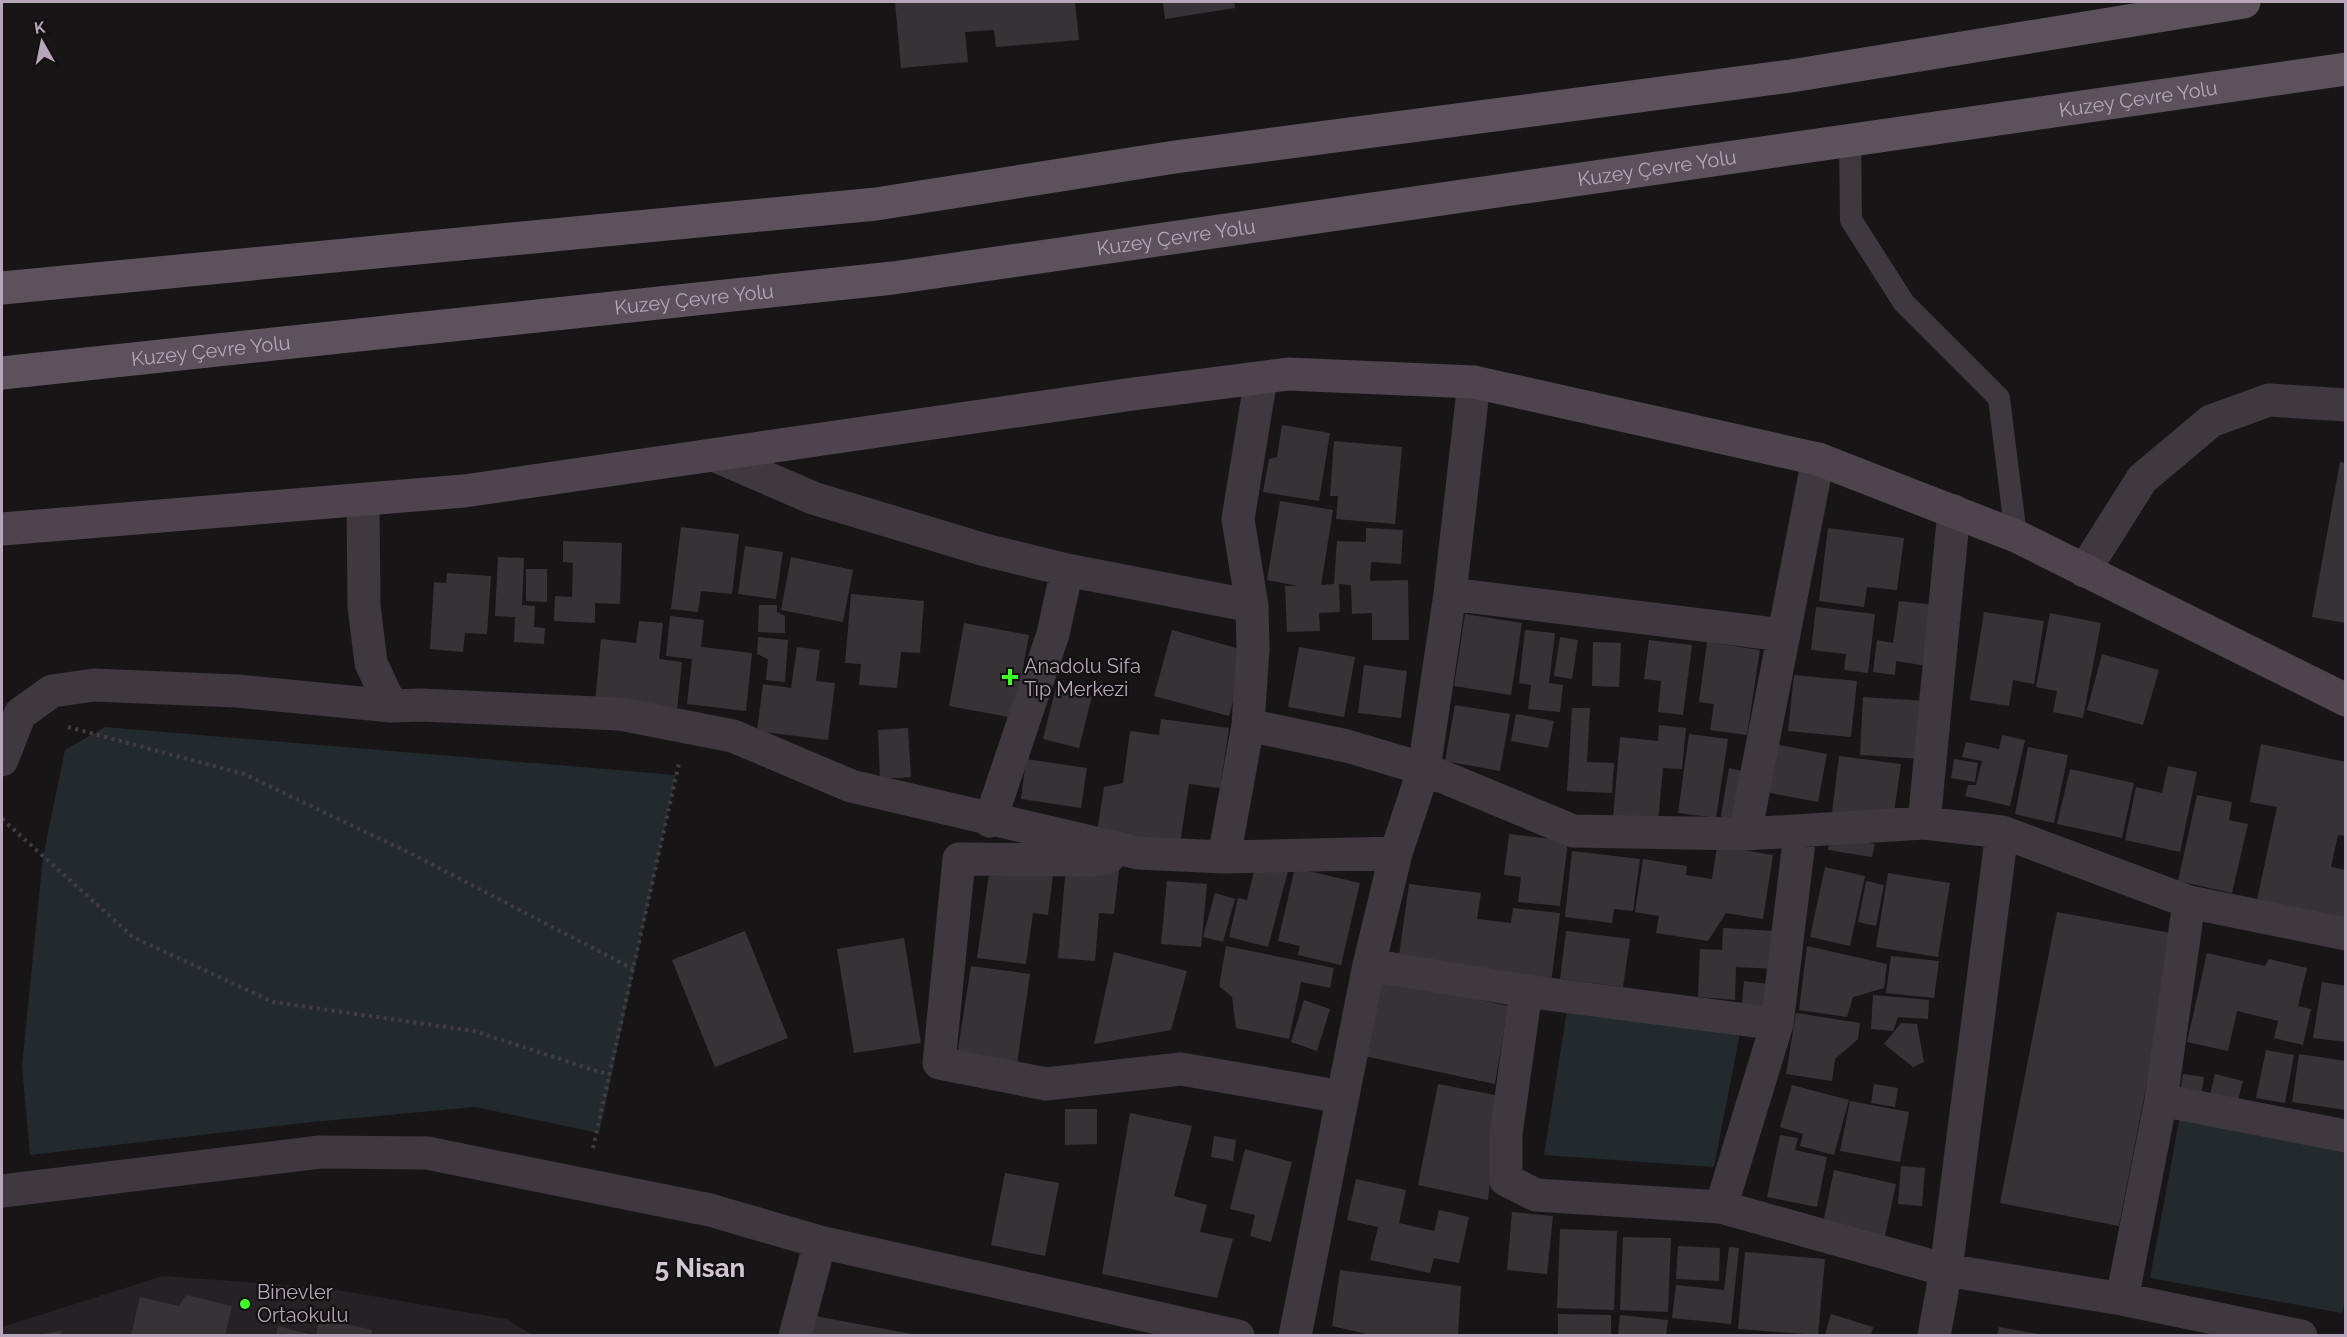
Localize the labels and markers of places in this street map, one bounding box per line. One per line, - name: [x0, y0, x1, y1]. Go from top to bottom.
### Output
- place label: Anadolu Sifa Tıp Merkezi: [1024, 654, 1141, 701]
- marker: Anadolu Sifa Tıp Merkezi: [1001, 668, 1019, 686]
- place label: Binevler Ortaokulu: [257, 1280, 348, 1327]
- marker: Binevler Ortaokulu: [238, 1297, 252, 1311]

